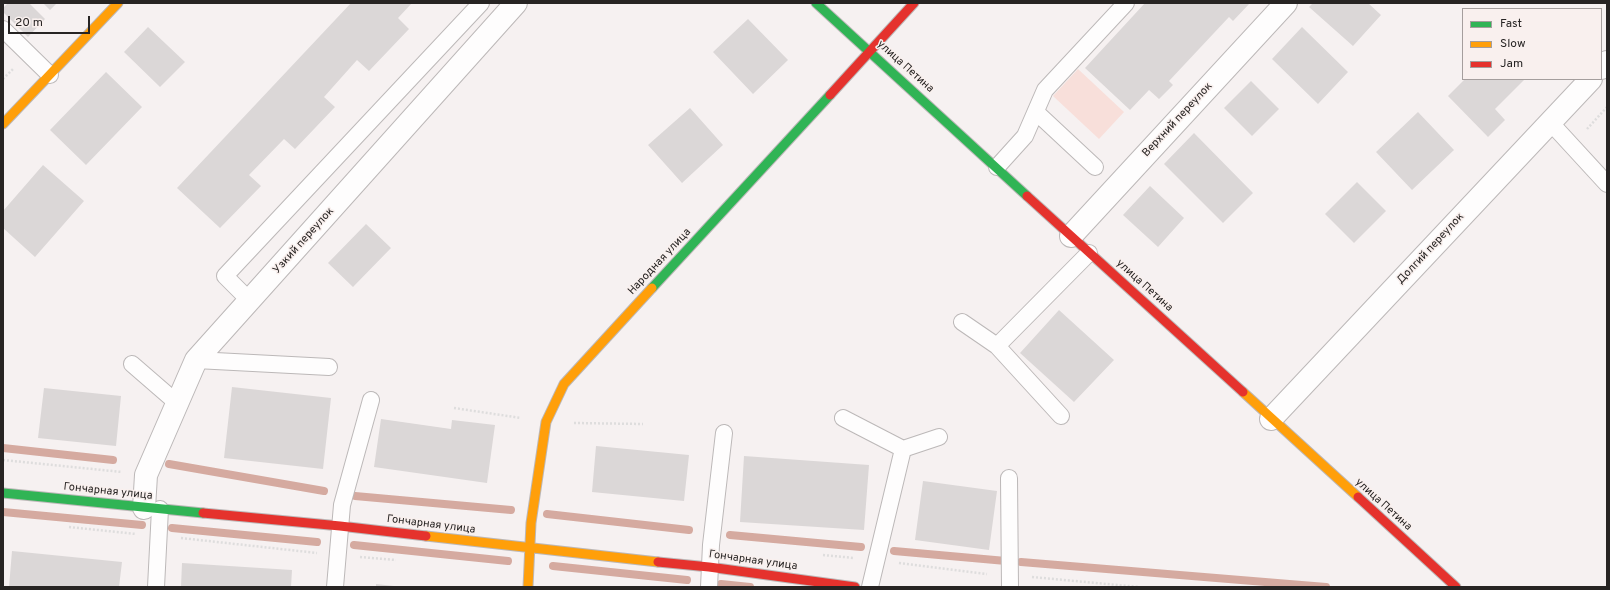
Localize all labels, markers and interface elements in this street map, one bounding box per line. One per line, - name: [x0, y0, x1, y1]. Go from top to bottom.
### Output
- scale bar: [10, 8, 92, 34]
- legend: [1462, 8, 1602, 80]
- text: 20 m: [15, 15, 43, 31]
- text: Fast: [1500, 16, 1522, 32]
- text: Slow: [1500, 36, 1526, 52]
- street label: улица Петина: [874, 38, 936, 96]
- text: Jam: [1500, 56, 1523, 72]
- street label: Верхний переулок: [1140, 80, 1216, 160]
- street label: Узкий переулок: [271, 205, 337, 277]
- street label: Долгий переулок: [1395, 211, 1467, 287]
- street label: Народная улица: [626, 226, 694, 298]
- street label: улица Петина: [1113, 257, 1175, 315]
- street label: улица Петина: [1352, 476, 1414, 534]
- street label: Гончарная улица: [63, 481, 153, 503]
- street label: Гончарная улица: [386, 513, 476, 537]
- street label: Гончарная улица: [708, 548, 798, 574]

